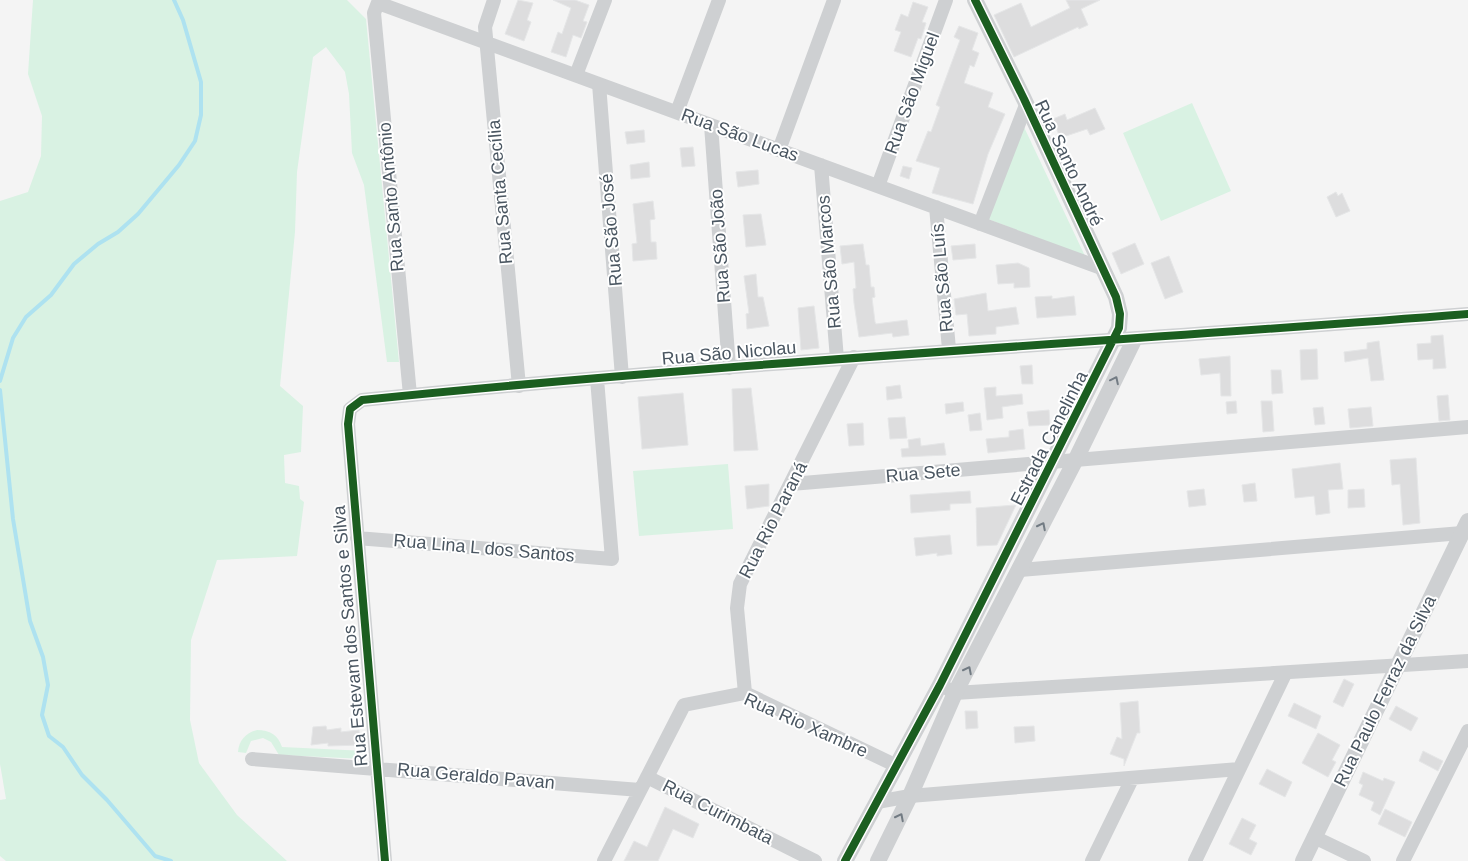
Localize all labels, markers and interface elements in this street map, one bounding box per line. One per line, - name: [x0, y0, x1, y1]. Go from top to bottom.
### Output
- street label: Rua São Miguel: [881, 29, 943, 157]
- street label: Rua Santo André: [1031, 97, 1107, 229]
- street label: Rua São Lucas: [679, 105, 801, 165]
- street label: Rua Santa Cecília: [484, 118, 516, 265]
- street label: Rua Santo Antônio: [374, 121, 408, 273]
- street label: Rua São José: [596, 173, 626, 287]
- street label: Rua São João: [706, 188, 734, 304]
- street label: Rua São Marcos: [813, 194, 845, 330]
- street label: Rua São Luís: [927, 223, 957, 333]
- street label: Rua São Nicolau: [661, 337, 797, 369]
- street label: Estrada Canelinha: [1006, 367, 1092, 509]
- one-way arrow: [1108, 376, 1119, 385]
- street label: Rua Rio Paraná: [735, 458, 811, 582]
- street label: Rua Sete: [885, 460, 961, 486]
- street label: Rua Estevam dos Santos e Silva: [329, 504, 371, 767]
- one-way arrow: [1036, 522, 1046, 531]
- street label: Rua Lina L dos Santos: [393, 530, 575, 566]
- street label: Rua Paulo Ferraz da Silva: [1330, 591, 1440, 790]
- one-way arrow: [962, 666, 972, 675]
- street label: Rua Rio Xambre: [741, 689, 871, 761]
- street label: Rua Geraldo Pavan: [396, 759, 556, 793]
- street label: Rua Curimbata: [660, 776, 777, 849]
- one-way arrow: [894, 814, 904, 823]

